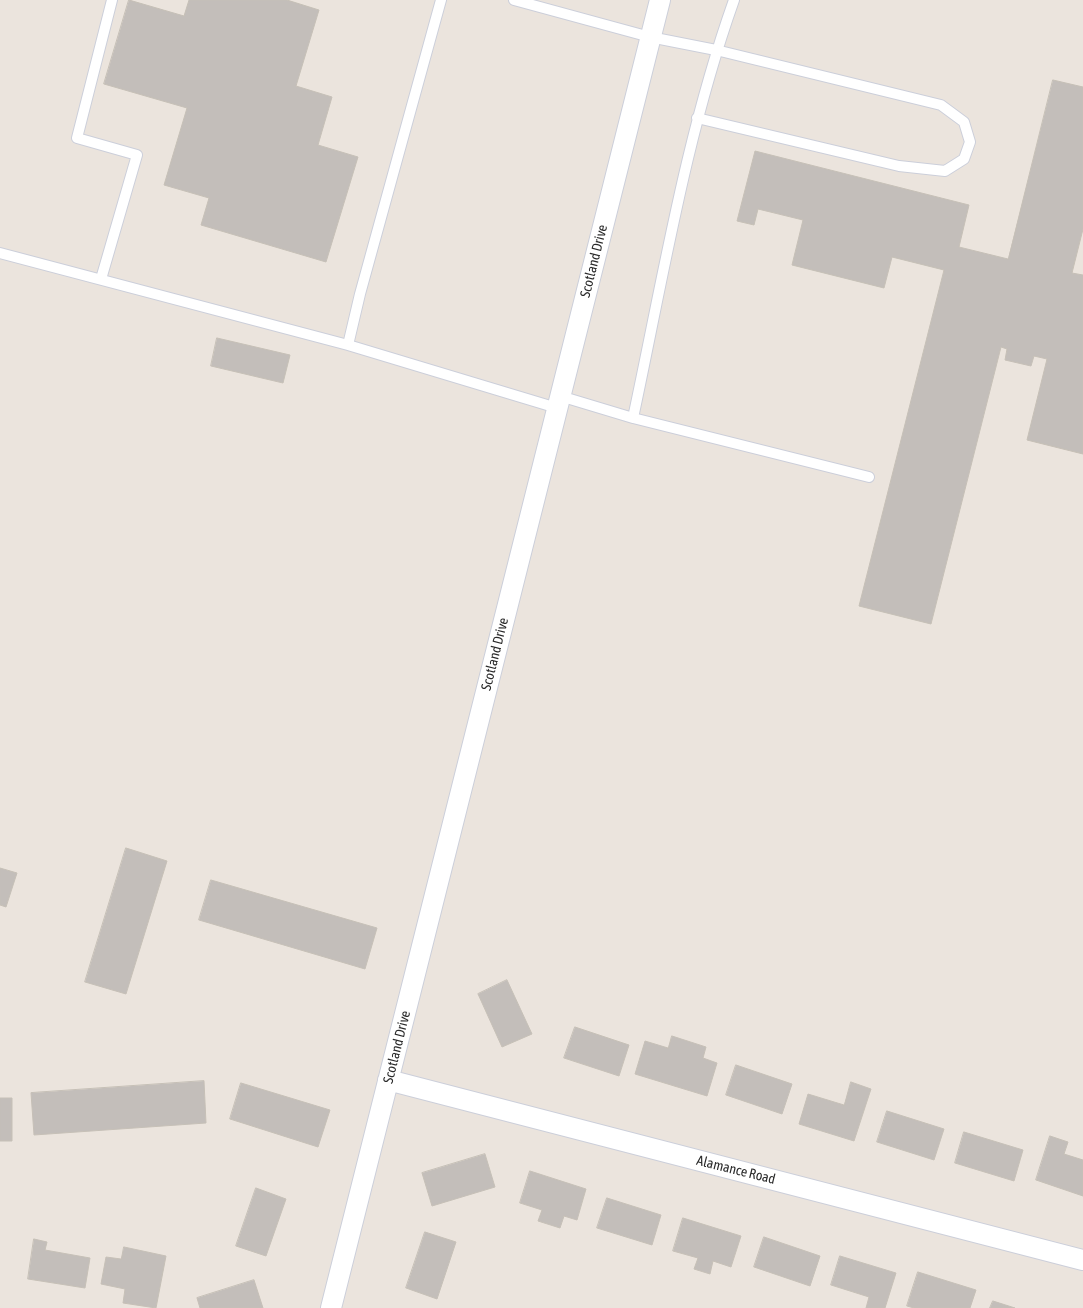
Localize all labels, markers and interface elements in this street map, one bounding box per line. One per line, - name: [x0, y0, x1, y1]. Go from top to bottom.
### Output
- street label: Scotland Drive: [577, 223, 611, 299]
- street label: Scotland Drive: [478, 616, 512, 692]
- street label: Scotland Drive: [380, 1009, 414, 1085]
- street label: Alamance Road: [695, 1152, 777, 1188]

